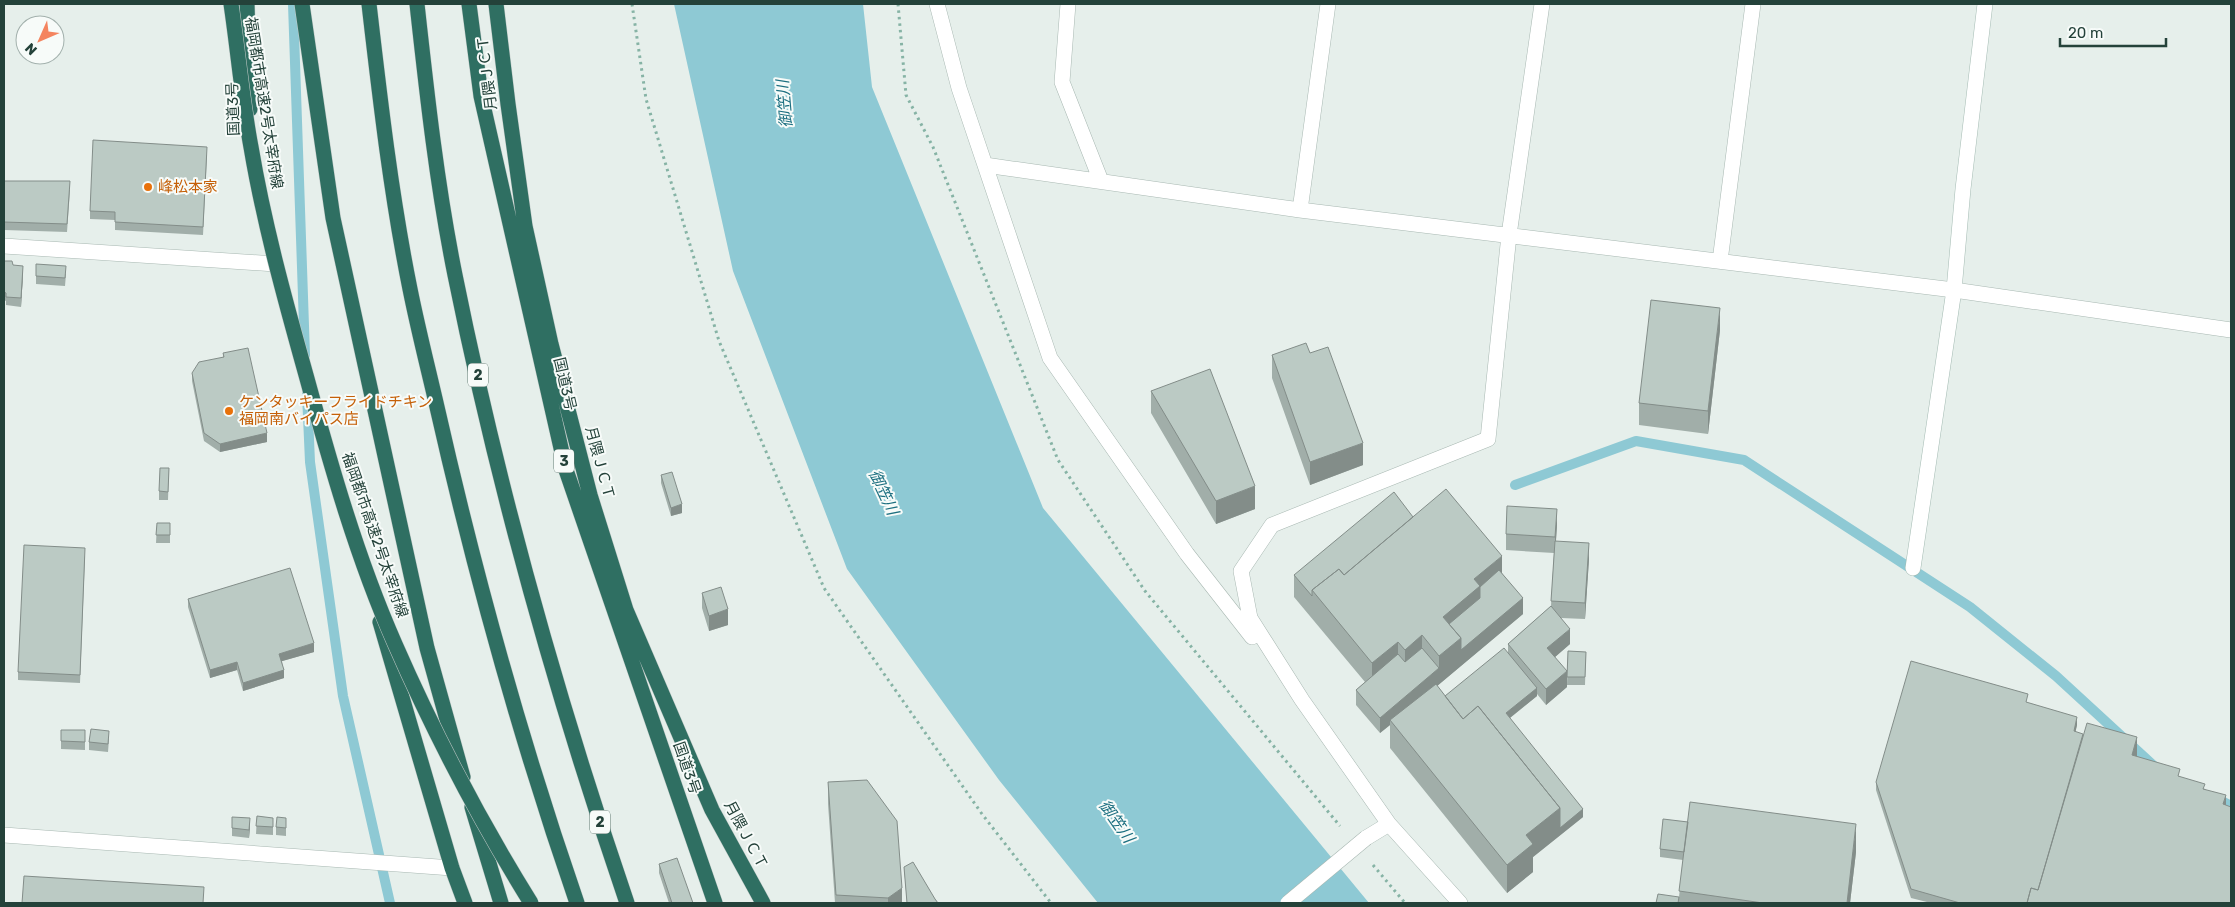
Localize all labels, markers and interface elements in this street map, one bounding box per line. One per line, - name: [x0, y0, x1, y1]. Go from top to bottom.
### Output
- north arrow: [15, 15, 65, 65]
- scale bar: [2060, 15, 2166, 47]
- street label: 福岡都市高速2号太宰府線: [242, 16, 286, 190]
- text: 20 m: [2068, 24, 2103, 42]
- street label: 月隈ＪＣＴ: [473, 35, 501, 111]
- text: N: [22, 39, 41, 58]
- water label: 御笠川: [773, 77, 796, 129]
- street label: 国道3号: [223, 82, 243, 136]
- place label: 峰松本家: [158, 178, 218, 196]
- marker: 峰松本家: [142, 181, 154, 193]
- street label: 国道3号: [550, 356, 580, 412]
- road number: 2: [468, 364, 488, 386]
- place label: ケンタッキーフライドチキン 福岡南バイパス店: [239, 393, 432, 428]
- marker: ケンタッキーフライドチキン 福岡南バイパス店: [223, 405, 235, 417]
- street label: 月隈ＪＣＴ: [582, 424, 618, 502]
- street label: 福岡都市高速2号太宰府線: [338, 450, 412, 620]
- road number: 3: [554, 450, 574, 472]
- water label: 御笠川: [865, 466, 903, 520]
- street label: 国道3号: [670, 740, 704, 796]
- water label: 御笠川: [1095, 796, 1139, 848]
- street label: 月隈ＪＣＴ: [720, 798, 772, 872]
- road number: 2: [590, 810, 610, 834]

